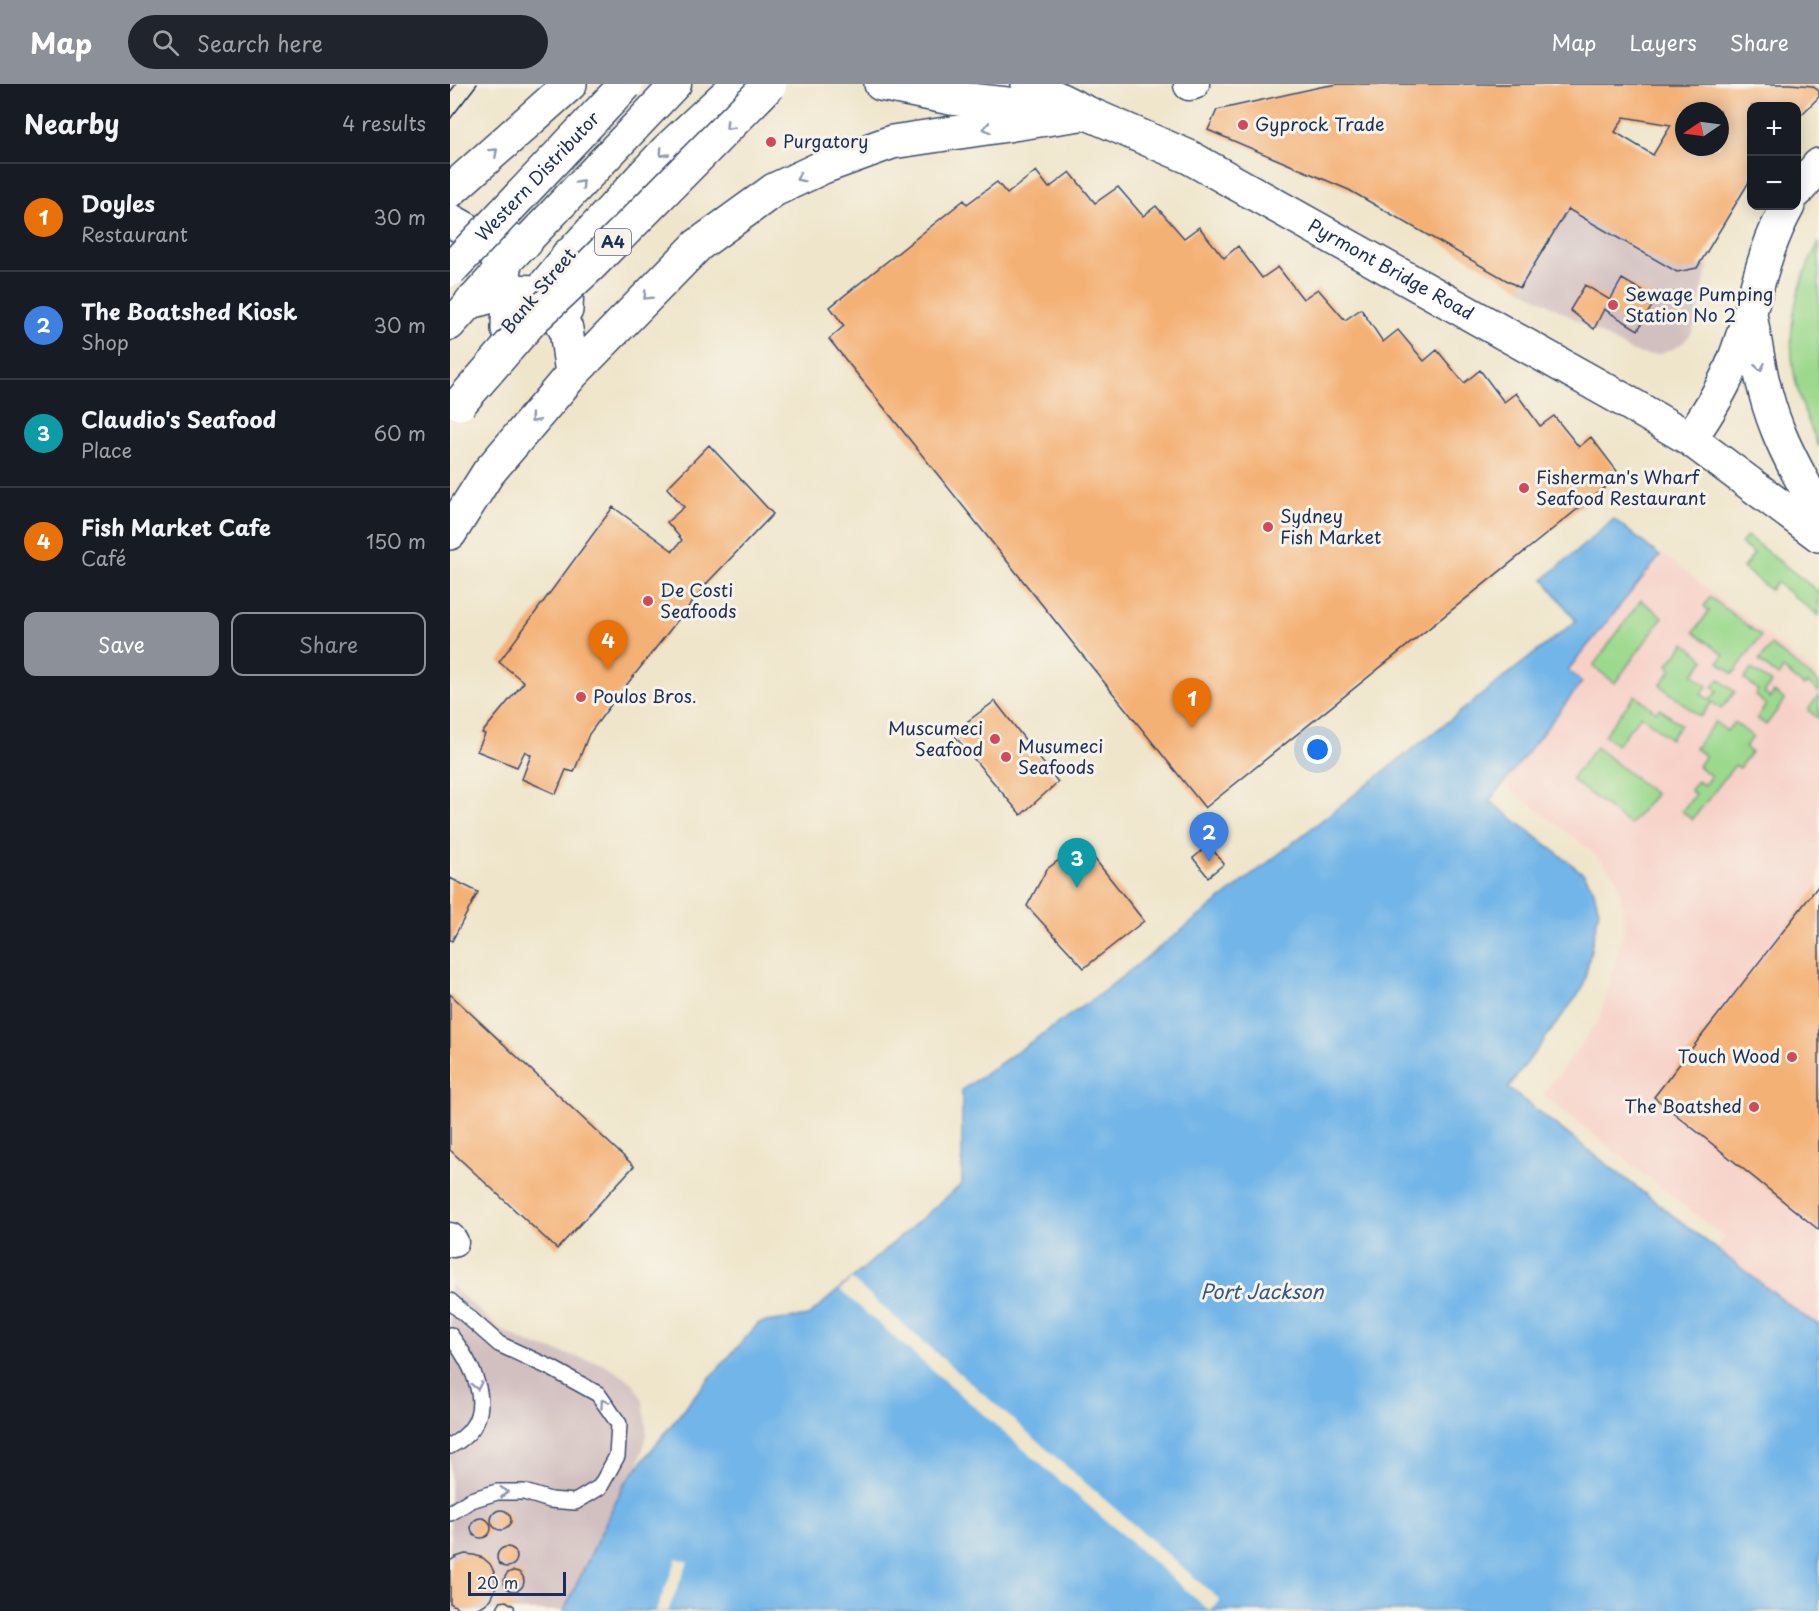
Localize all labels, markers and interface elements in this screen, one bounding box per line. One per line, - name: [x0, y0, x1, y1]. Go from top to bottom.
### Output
- search box: [128, 15, 548, 69]
- text: Map: [30, 21, 92, 64]
- icon: search: [149, 26, 182, 59]
- text: Search here: [197, 26, 323, 59]
- text: Map: [1552, 26, 1596, 58]
- text: Layers: [1629, 26, 1697, 58]
- text: Share: [1730, 26, 1789, 58]
- north arrow: [1675, 102, 1729, 156]
- map controls: [1747, 102, 1801, 210]
- button: +: [1747, 102, 1801, 156]
- text: Nearby: [24, 104, 119, 143]
- street label: Western Distributor: [468, 104, 606, 247]
- text: 4 results: [342, 108, 426, 138]
- place label: Gyprock Trade: [1255, 110, 1385, 137]
- marker: Gyprock Trade: [1236, 118, 1250, 132]
- one-way arrow: [725, 119, 736, 129]
- one-way arrow: [983, 121, 992, 133]
- place label: Purgatory: [783, 127, 868, 154]
- marker: Purgatory: [764, 135, 778, 149]
- one-way arrow: [660, 146, 671, 157]
- one-way arrow: [487, 148, 497, 159]
- button: −: [1747, 156, 1801, 210]
- one-way arrow: [796, 170, 807, 182]
- one-way arrow: [573, 181, 584, 192]
- text: Doyles: [81, 186, 155, 219]
- text: 1: [39, 202, 48, 232]
- text: 30 m: [373, 202, 426, 232]
- street label: Pyrmont Bridge Road: [1304, 211, 1479, 326]
- text: Restaurant: [81, 219, 188, 249]
- road number: A4: [595, 229, 631, 255]
- street label: Bank Street: [494, 241, 582, 339]
- place label: Sewage Pumping Station No 2: [1625, 280, 1773, 328]
- one-way arrow: [644, 289, 655, 300]
- text: The Boatshed Kiosk: [81, 294, 297, 327]
- marker: Sewage Pumping Station No 2: [1606, 298, 1620, 312]
- text: 2: [36, 310, 51, 340]
- text: 30 m: [373, 310, 426, 340]
- text: Shop: [81, 327, 129, 357]
- one-way arrow: [1753, 361, 1766, 371]
- text: Claudio's Seafood: [81, 402, 276, 435]
- one-way arrow: [530, 412, 541, 423]
- text: 3: [37, 418, 50, 448]
- text: 60 m: [374, 418, 426, 448]
- text: Place: [81, 435, 132, 465]
- place label: Fisherman's Wharf Seafood Restaurant: [1536, 463, 1706, 511]
- marker: Fisherman's Wharf Seafood Restaurant: [1517, 481, 1531, 495]
- place label: Sydney Fish Market: [1280, 502, 1381, 550]
- text: Fish Market Cafe: [81, 510, 271, 543]
- marker: Sydney Fish Market: [1261, 520, 1275, 534]
- text: 4: [37, 526, 50, 556]
- text: 150 m: [366, 526, 426, 556]
- text: Café: [81, 543, 126, 573]
- place label: De Costi Seafoods: [660, 576, 737, 624]
- marker: De Costi Seafoods: [641, 594, 655, 608]
- button: Save: [24, 612, 219, 676]
- button: Share: [231, 612, 426, 676]
- pin: 4: [588, 620, 628, 670]
- pin: 1: [1172, 678, 1212, 728]
- place label: Poulos Bros.: [593, 682, 697, 709]
- marker: Poulos Bros.: [574, 690, 588, 704]
- place label: Muscumeci Seafood: [888, 714, 983, 762]
- marker: Muscumeci Seafood: [988, 732, 1002, 746]
- place label: Musumeci Seafoods: [1018, 732, 1103, 780]
- your location: [1303, 735, 1332, 764]
- marker: Musumeci Seafoods: [999, 750, 1013, 764]
- pin: 2: [1190, 812, 1228, 862]
- pin: 3: [1058, 838, 1096, 888]
- place label: Touch Wood: [1678, 1042, 1780, 1069]
- marker: Touch Wood: [1785, 1050, 1799, 1064]
- place label: The Boatshed: [1624, 1092, 1742, 1119]
- marker: The Boatshed: [1747, 1100, 1761, 1114]
- water label: Port Jackson: [1201, 1276, 1324, 1306]
- one-way arrow: [470, 1381, 483, 1391]
- one-way arrow: [600, 1399, 611, 1410]
- one-way arrow: [499, 1486, 508, 1499]
- scale bar: [468, 1569, 566, 1596]
- text: 20 m: [477, 1570, 518, 1594]

